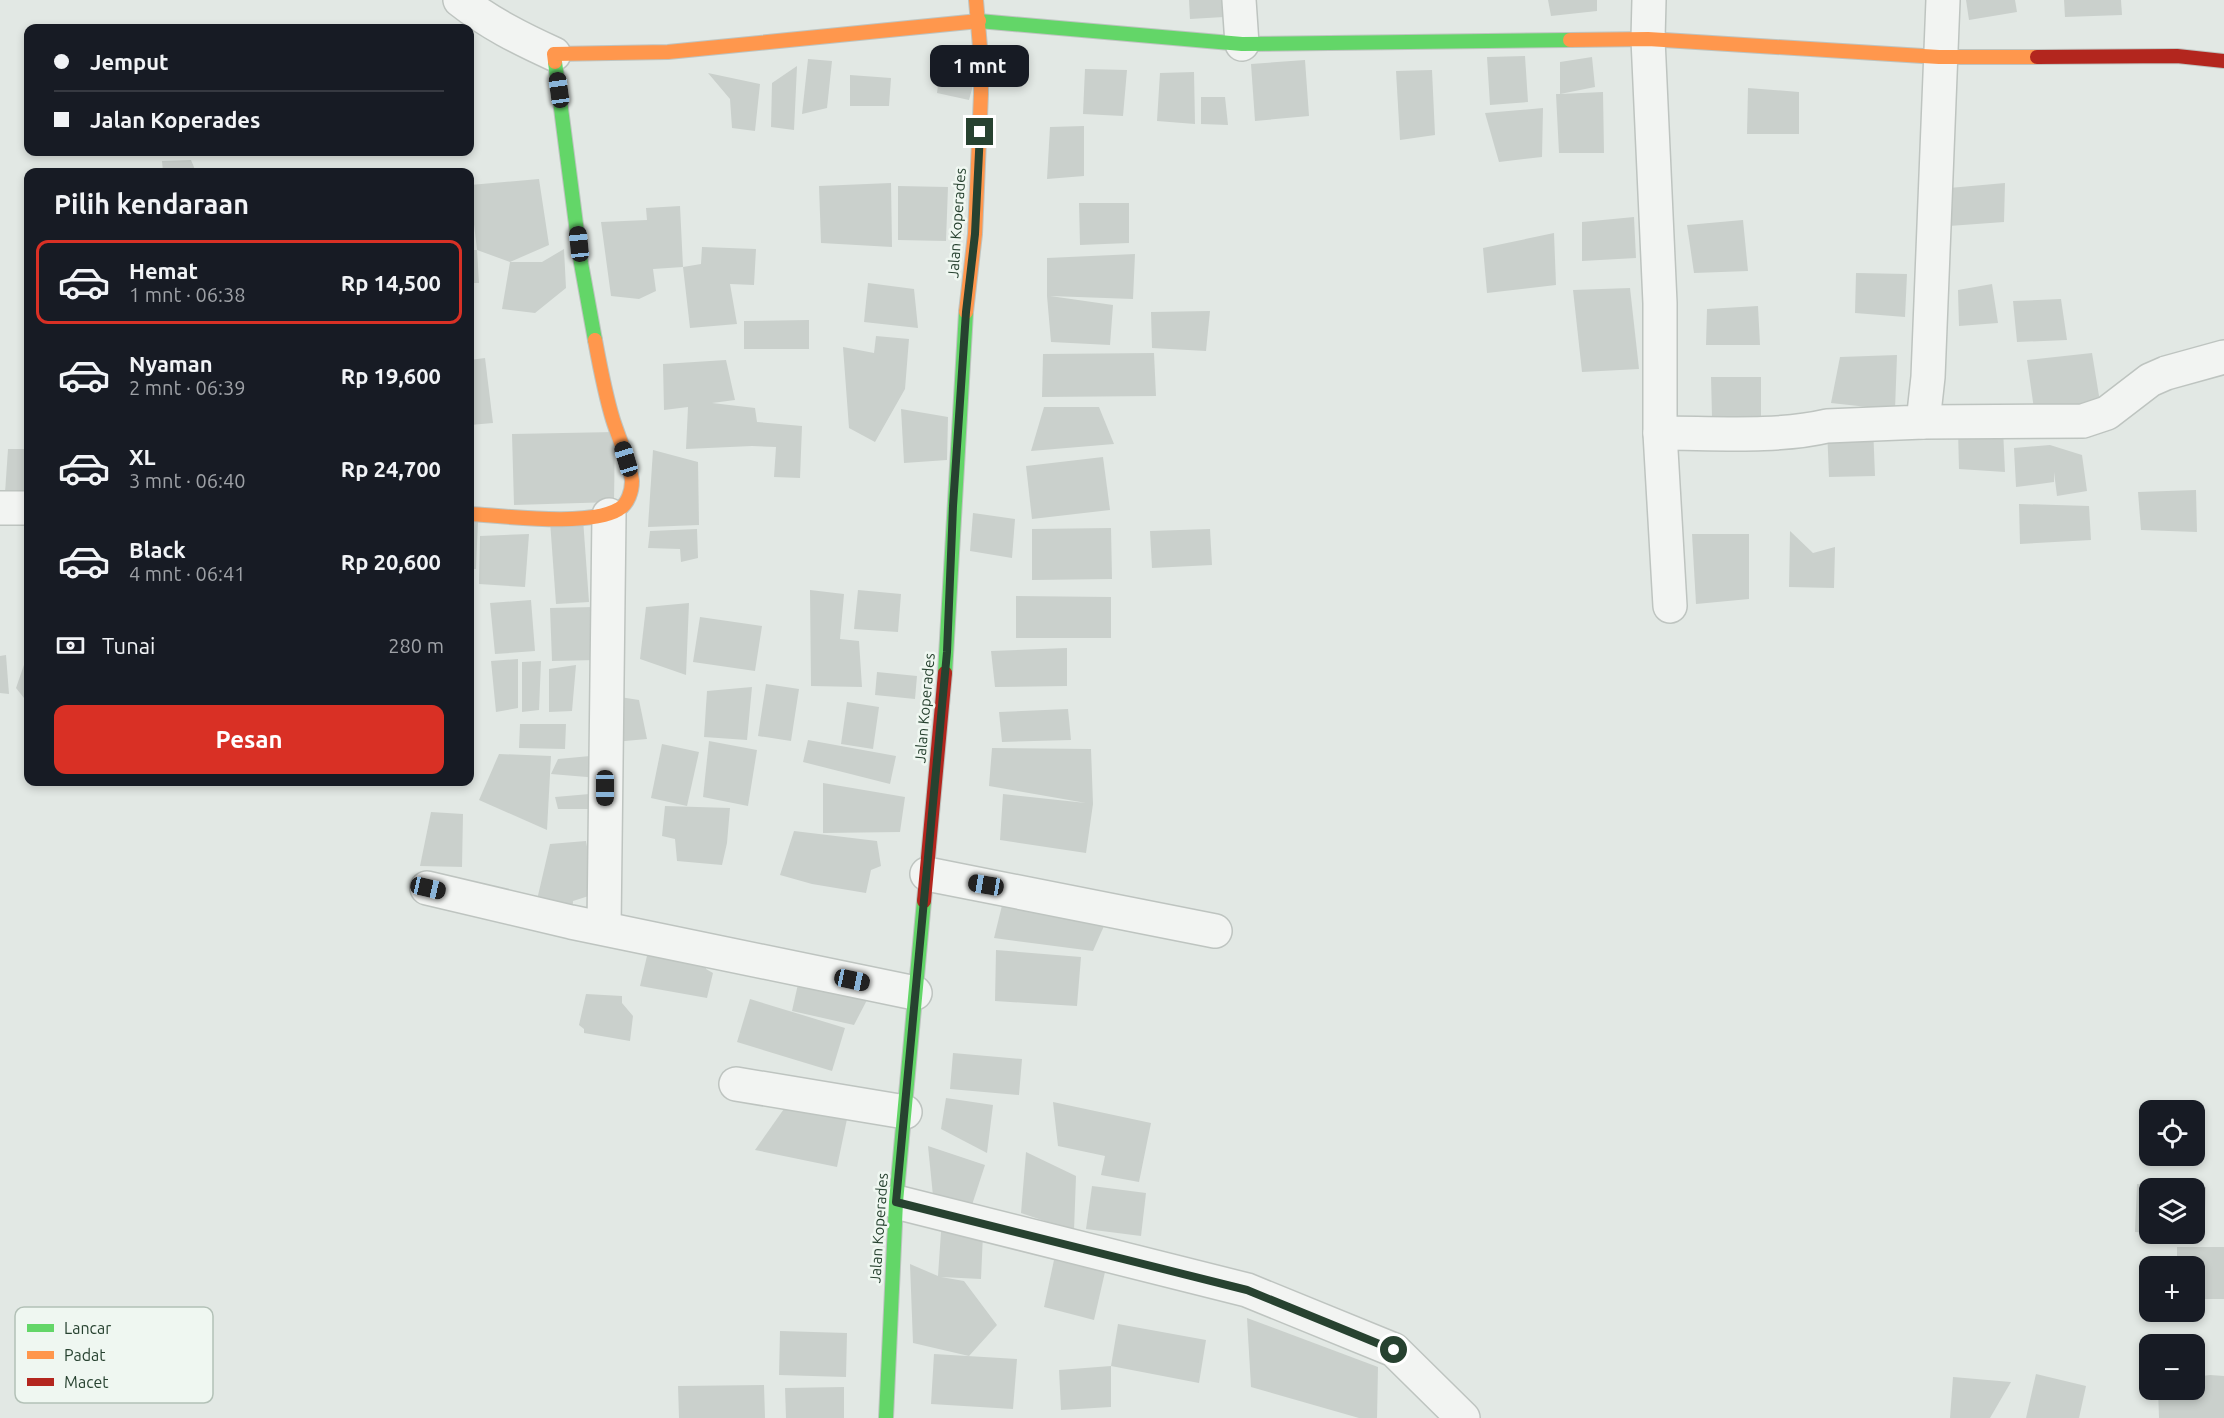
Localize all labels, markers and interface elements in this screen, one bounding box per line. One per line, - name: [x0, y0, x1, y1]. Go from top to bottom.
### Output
- callout: 1 mnt: [930, 45, 1030, 87]
- text: Jemput: [90, 49, 169, 74]
- text: 1 mnt: [953, 54, 1006, 77]
- car: [548, 71, 570, 109]
- text: Jalan Koperades: [90, 107, 260, 132]
- route end: [966, 118, 993, 145]
- street label: Jalan Koperades: [944, 167, 969, 279]
- text: Pilih kendaraan: [54, 189, 249, 219]
- car: [568, 225, 590, 263]
- icon: car: [57, 255, 111, 309]
- text: Hemat: [129, 258, 198, 283]
- text: Rp 14,500: [341, 270, 441, 295]
- text: 1 mnt · 06:38: [129, 283, 246, 306]
- icon: car: [57, 348, 111, 402]
- text: Nyaman: [129, 351, 213, 376]
- text: Rp 19,600: [341, 363, 441, 388]
- text: 2 mnt · 06:39: [129, 376, 246, 399]
- car: [612, 439, 640, 479]
- icon: car: [57, 441, 111, 495]
- text: XL: [129, 444, 156, 469]
- text: Rp 24,700: [341, 456, 441, 481]
- text: 3 mnt · 06:40: [129, 469, 246, 492]
- icon: car: [57, 534, 111, 588]
- text: Black: [129, 537, 186, 562]
- text: Rp 20,600: [341, 549, 441, 574]
- text: 4 mnt · 06:41: [129, 562, 246, 585]
- icon: cash: [54, 629, 87, 662]
- text: Tunai: [102, 633, 155, 658]
- text: 280 m: [388, 634, 444, 657]
- street label: Jalan Koperades: [911, 652, 938, 764]
- button: Pesan: [54, 705, 444, 774]
- car: [596, 770, 614, 806]
- car: [967, 873, 1005, 897]
- car: [408, 875, 448, 901]
- car: [833, 967, 871, 993]
- map controls: [2139, 1100, 2205, 1400]
- button: locate: [2139, 1100, 2205, 1166]
- street label: Jalan Koperades: [866, 1172, 891, 1284]
- button: layers: [2139, 1178, 2205, 1244]
- button: +: [2139, 1256, 2205, 1322]
- legend: [15, 1307, 213, 1403]
- text: Lancar: [64, 1319, 111, 1337]
- button: −: [2139, 1334, 2205, 1400]
- route start: [1380, 1336, 1407, 1363]
- text: Padat: [64, 1346, 106, 1364]
- text: Macet: [64, 1373, 109, 1391]

